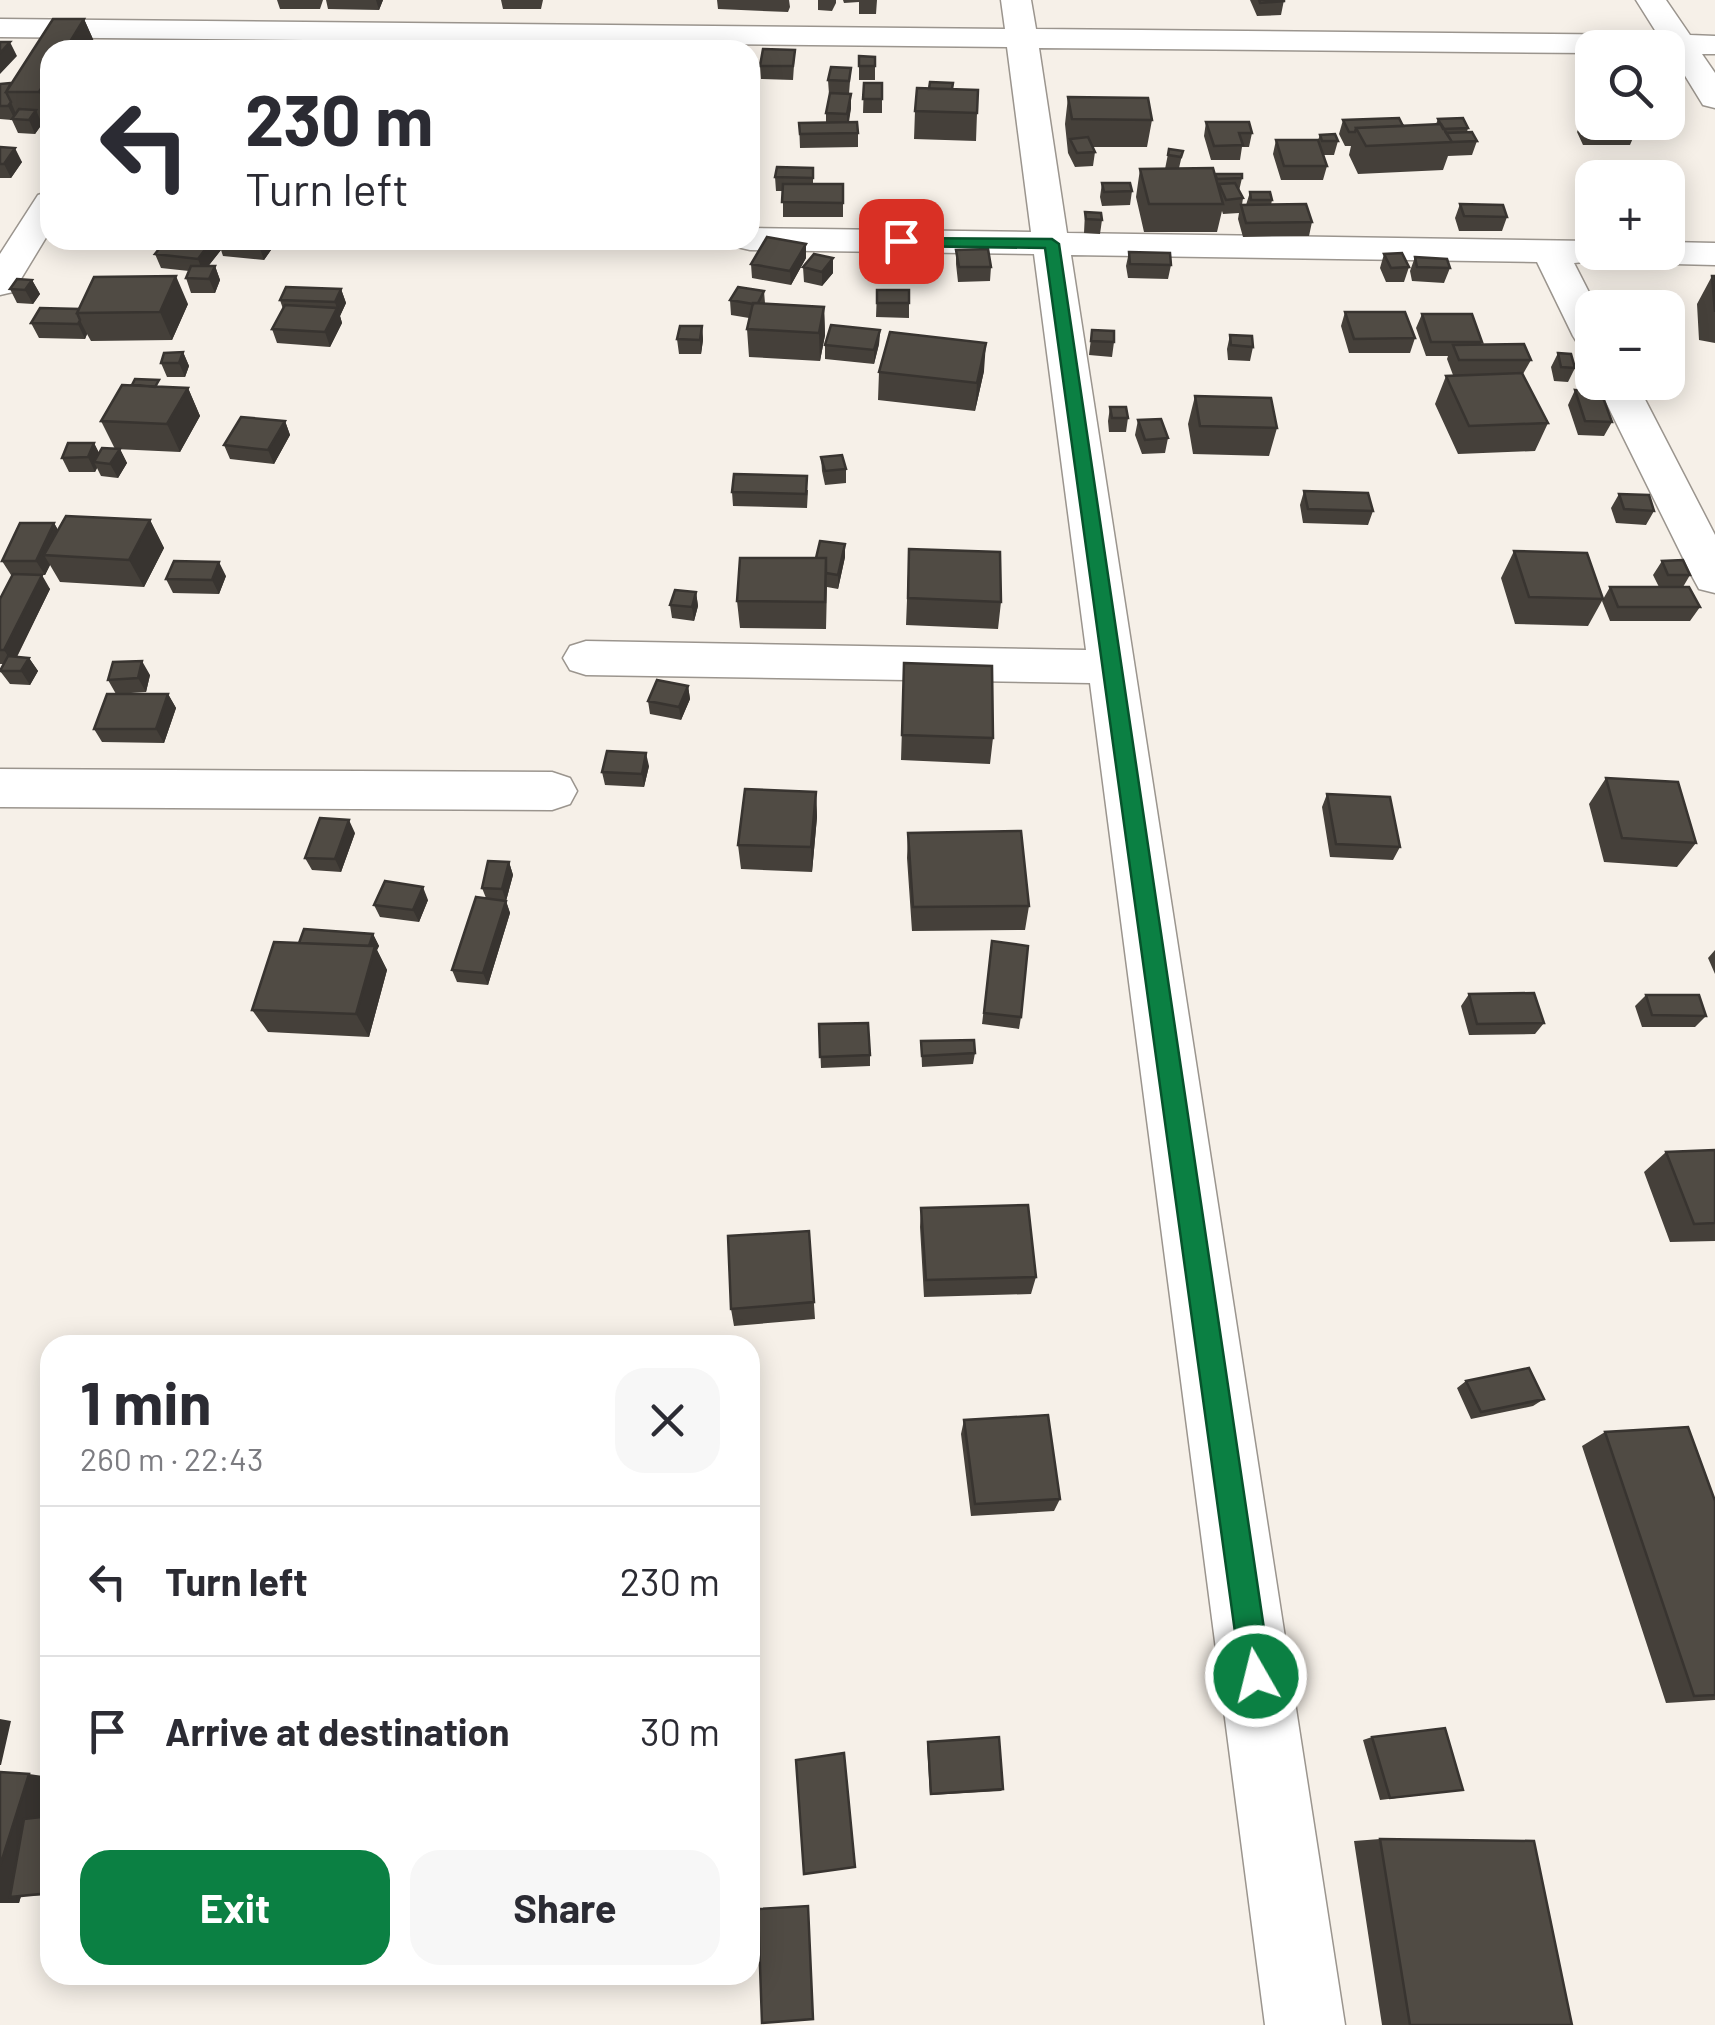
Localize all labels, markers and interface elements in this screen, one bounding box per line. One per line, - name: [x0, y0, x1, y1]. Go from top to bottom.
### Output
- map controls: [1575, 30, 1685, 400]
- button: search: [1575, 30, 1685, 140]
- text: 230 m: [245, 76, 433, 160]
- icon: left: [80, 80, 210, 210]
- button: +: [1575, 160, 1685, 270]
- text: Turn left: [245, 161, 409, 215]
- pin: [859, 199, 944, 284]
- icon: arrive: [874, 214, 929, 269]
- button: −: [1575, 290, 1685, 400]
- text: 1 min: [80, 1365, 211, 1437]
- button: close: [615, 1368, 720, 1473]
- text: 260 m · 22:43: [80, 1439, 263, 1477]
- icon: left: [80, 1554, 135, 1609]
- text: Turn left: [165, 1558, 308, 1604]
- text: 230 m: [620, 1558, 720, 1604]
- position arrow: [1204, 1624, 1308, 1728]
- icon: arrive: [80, 1704, 135, 1759]
- text: Arrive at destination: [165, 1708, 510, 1754]
- text: 30 m: [640, 1708, 720, 1754]
- button: Exit: [80, 1850, 390, 1965]
- button: Share: [410, 1850, 720, 1965]

